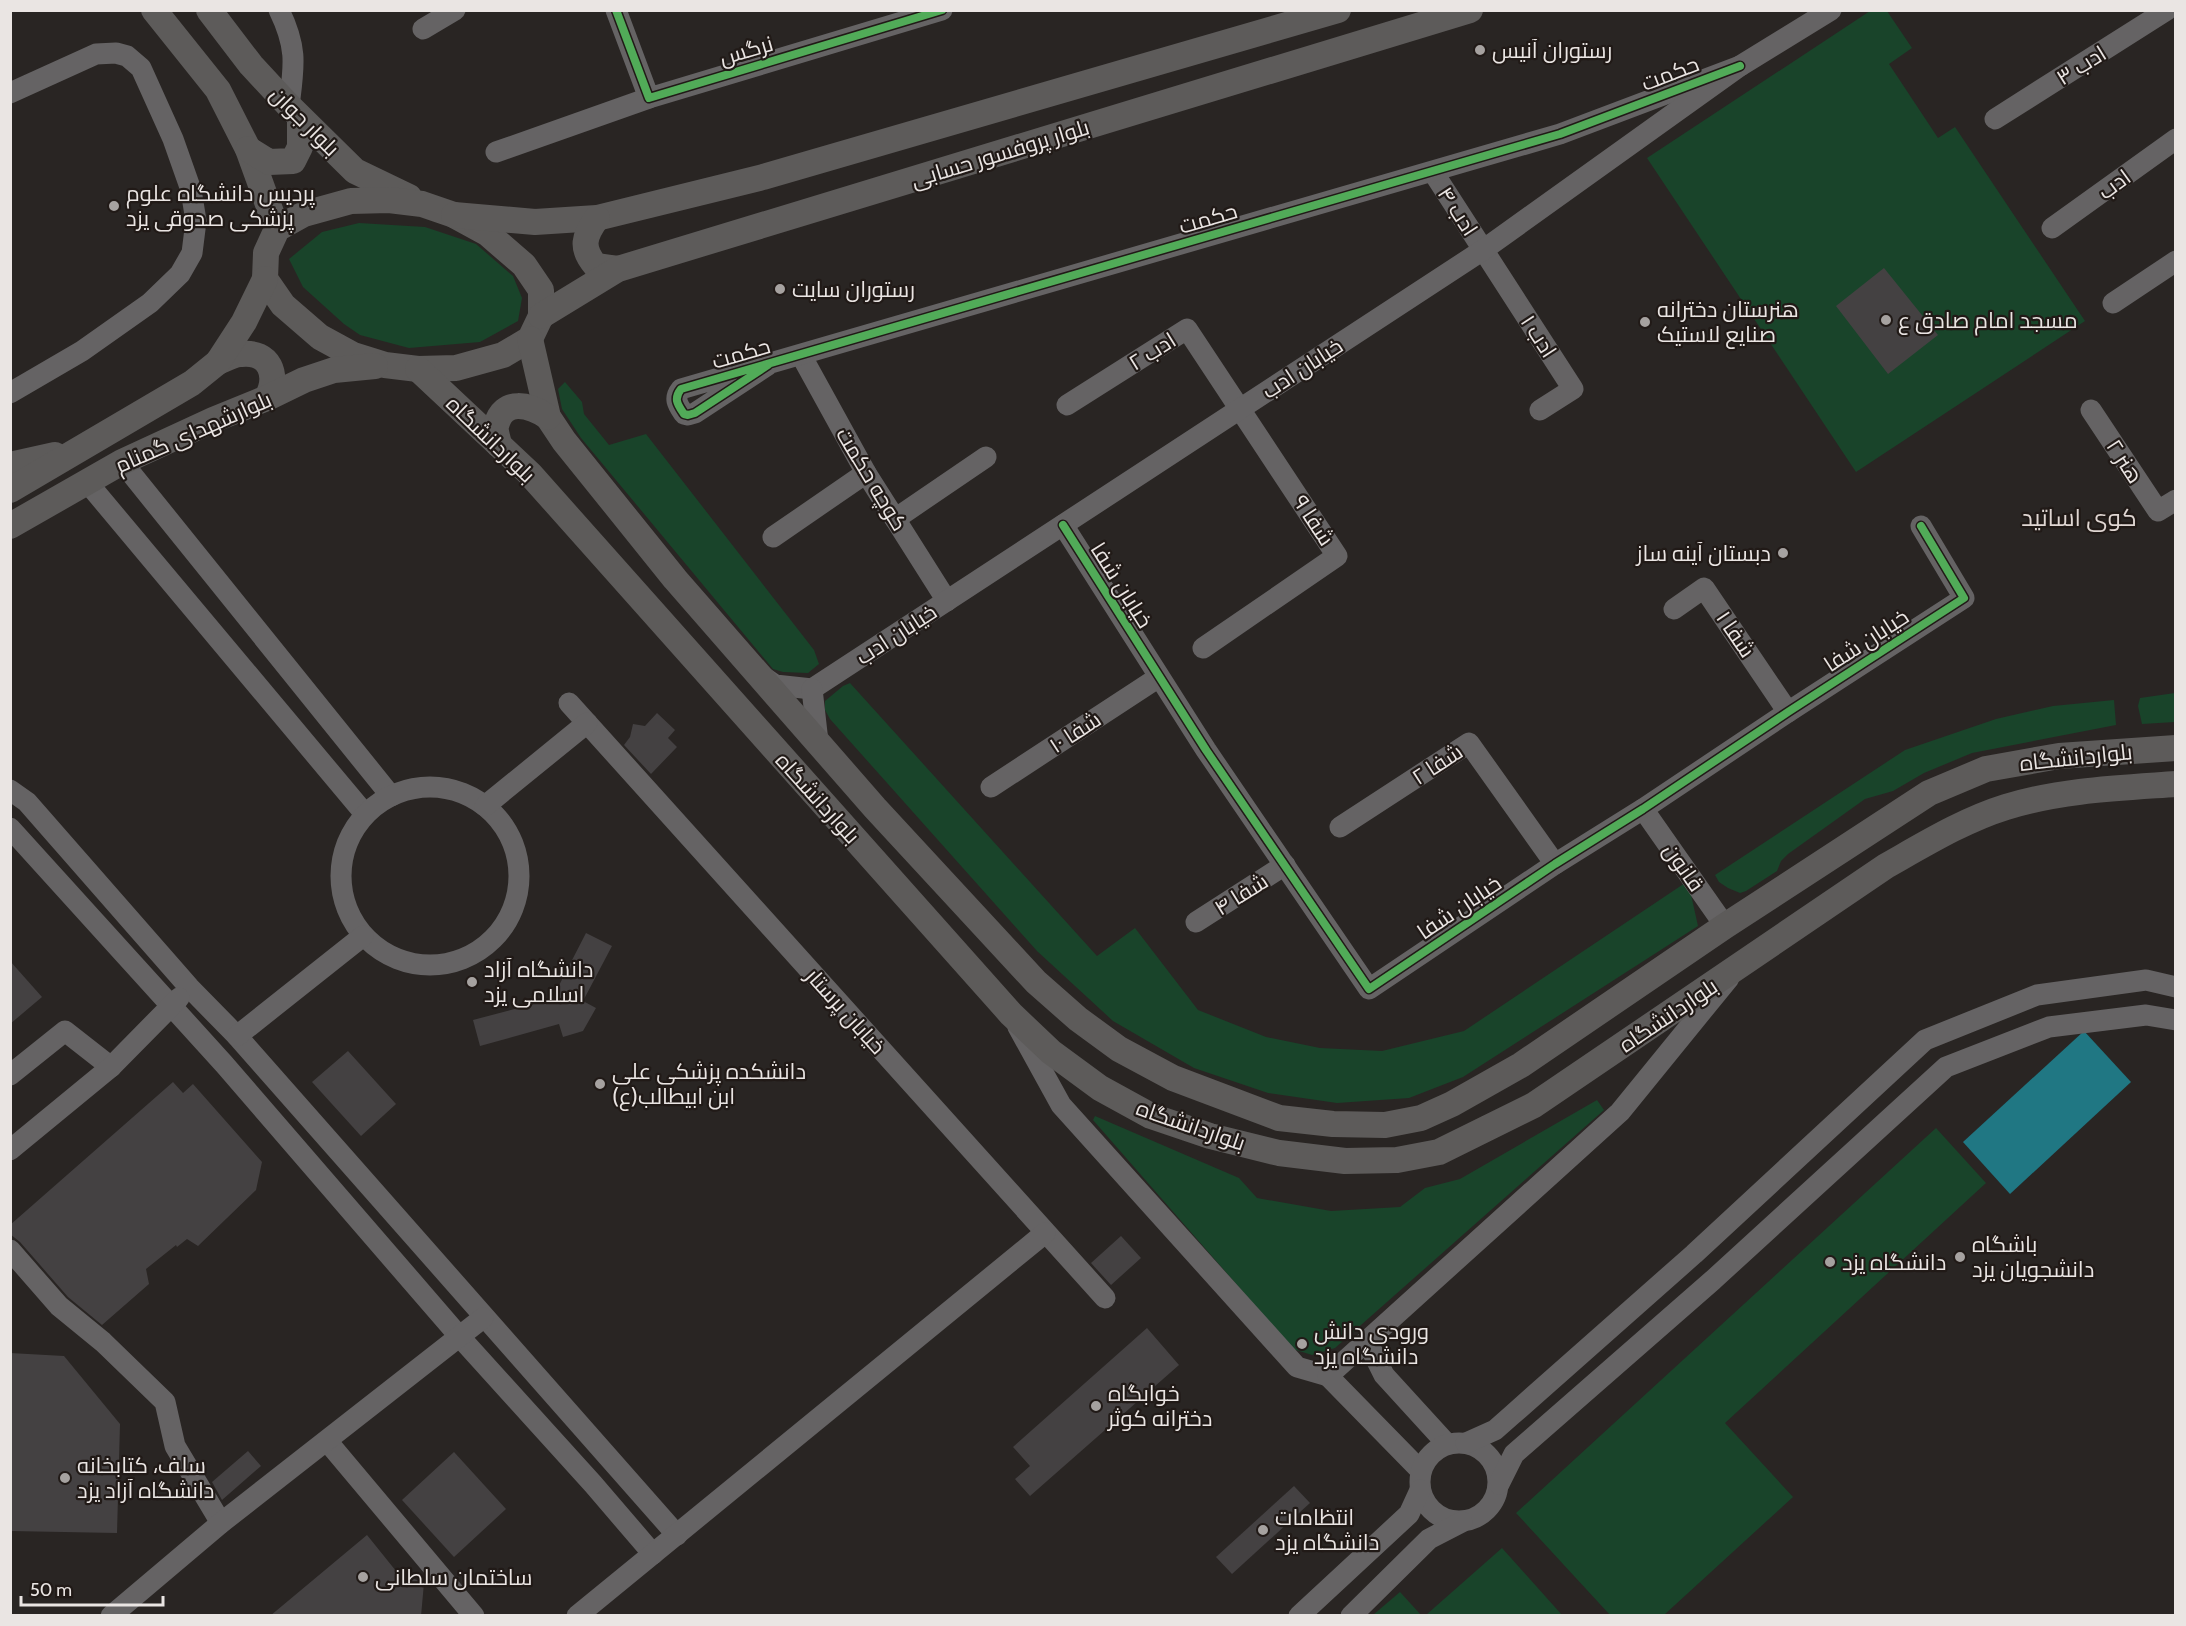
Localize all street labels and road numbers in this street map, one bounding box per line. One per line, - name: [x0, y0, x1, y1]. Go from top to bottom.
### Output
- street label: نرگس: [716, 30, 776, 71]
- street label: ادب ۳: [2051, 40, 2111, 91]
- street label: حکمت: [1638, 50, 1703, 97]
- street label: بلوار جوان: [264, 81, 345, 162]
- street label: بلوار پروفسور حسابی: [908, 114, 1093, 194]
- street label: ادب: [2093, 164, 2136, 205]
- street label: ادب ۴: [1432, 181, 1483, 241]
- street label: حکمت: [1176, 197, 1240, 240]
- street label: ادب ۱: [1515, 310, 1562, 363]
- street label: ادب ۲: [1124, 327, 1181, 376]
- street label: حکمت: [709, 332, 773, 375]
- street label: خیابان ادب: [1257, 332, 1348, 405]
- street label: بلوارشهدای گمنام: [111, 386, 276, 481]
- street label: بلواردانشگاه: [441, 390, 541, 488]
- street label: کوچه حکمت: [829, 423, 913, 536]
- street label: هنر ۲: [2100, 434, 2149, 488]
- street label: شفا ۹: [1287, 490, 1340, 551]
- street label: خیابان شفا: [1085, 537, 1158, 633]
- street label: خیابان ادب: [851, 598, 942, 671]
- street label: خیابان شفا: [1819, 603, 1914, 678]
- street label: شفا ۱: [1710, 606, 1761, 663]
- street label: شفا ۱۰: [1044, 706, 1106, 759]
- street label: شفا ۲: [1407, 738, 1468, 791]
- street label: بلواردانشگاه: [2018, 738, 2134, 777]
- street label: بلواردانشگاه: [770, 747, 866, 849]
- street label: قانون: [1657, 838, 1710, 897]
- street label: شفا ۴: [1209, 868, 1273, 921]
- street label: خیابان شفا: [1412, 869, 1507, 945]
- street label: خیابان پرستار: [798, 961, 891, 1061]
- street label: بلواردانشگاه: [1614, 973, 1723, 1058]
- street label: بلواردانشگاه: [1133, 1094, 1249, 1157]

